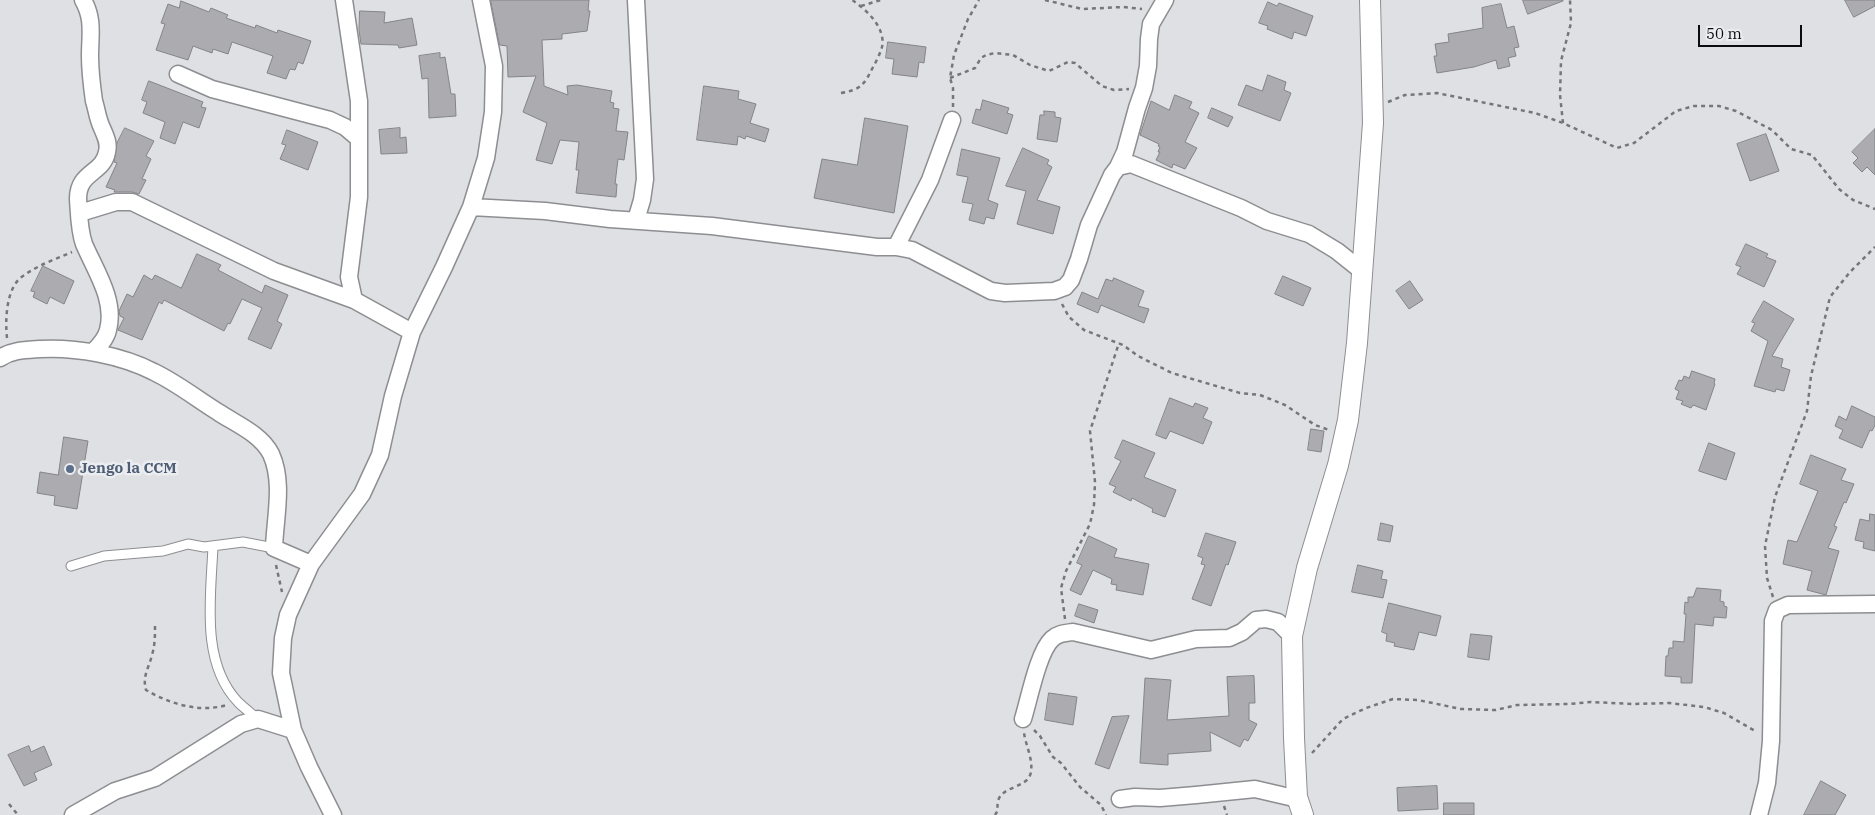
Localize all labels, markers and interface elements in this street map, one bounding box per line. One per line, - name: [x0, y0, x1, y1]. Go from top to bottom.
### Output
- scale bar: [1700, 15, 1804, 47]
- text: 50 m: [1706, 24, 1742, 43]
- place label: Jengo la CCM: [80, 460, 177, 478]
- marker: Jengo la CCM: [64, 463, 76, 475]

